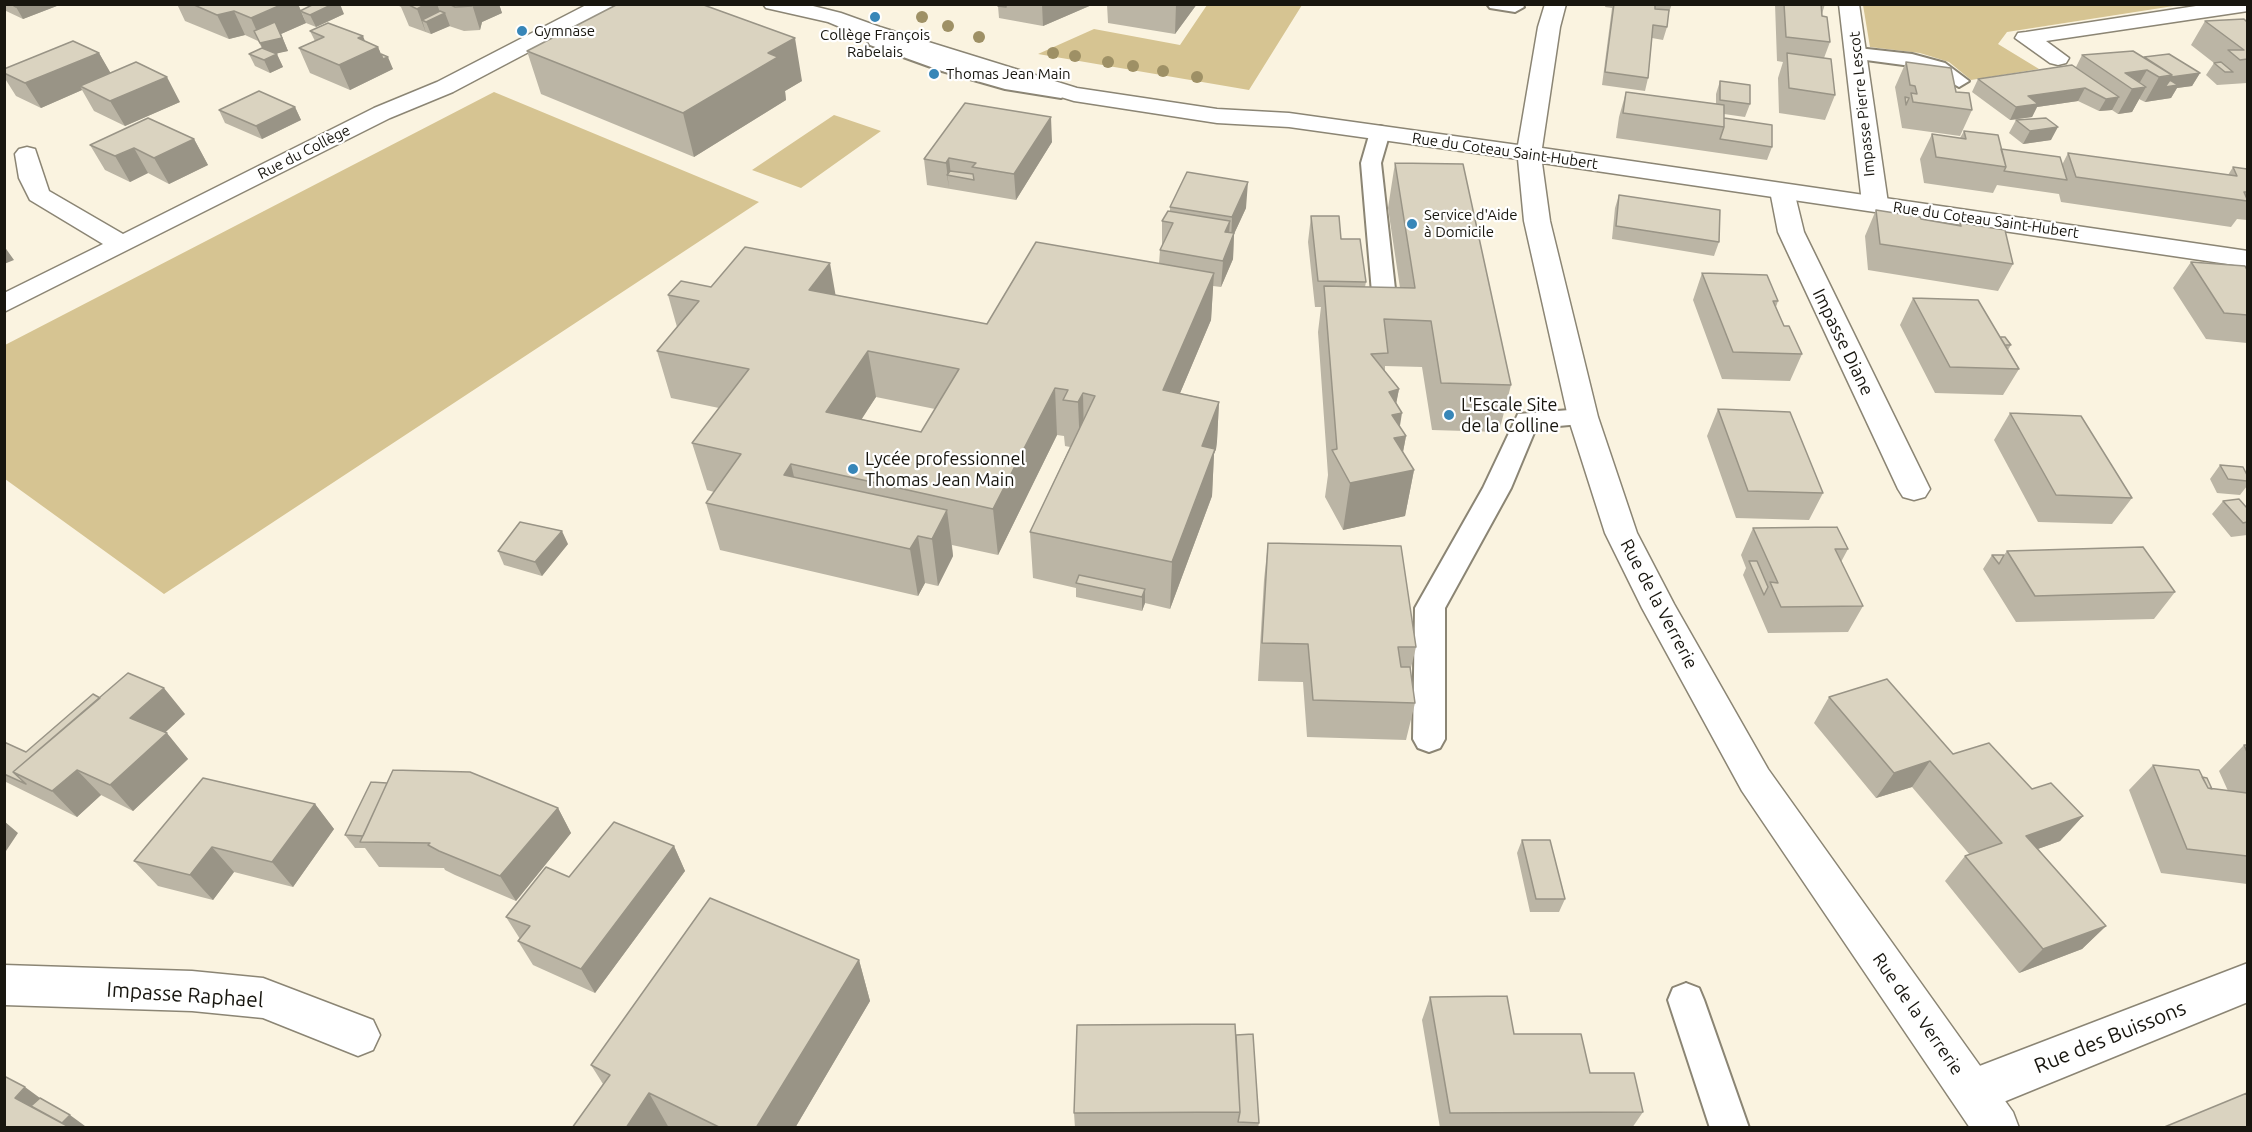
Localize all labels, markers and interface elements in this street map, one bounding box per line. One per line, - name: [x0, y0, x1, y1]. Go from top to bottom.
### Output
- marker: Collège François Rabelais: [868, 10, 882, 24]
- place label: Gymnase: [534, 22, 595, 40]
- marker: Gymnase: [515, 24, 529, 38]
- place label: Collège François Rabelais: [820, 26, 930, 61]
- street label: Impasse Pierre Lescot: [1845, 30, 1879, 178]
- place label: Thomas Jean Main: [946, 65, 1071, 83]
- marker: Thomas Jean Main: [927, 67, 941, 81]
- street label: Rue du Collège: [255, 121, 353, 183]
- street label: Rue du Coteau Saint-Hubert: [1411, 129, 1599, 173]
- street label: Rue du Coteau Saint-Hubert: [1892, 198, 2080, 242]
- place label: Service d'Aide à Domicile: [1424, 206, 1518, 241]
- marker: Service d'Aide à Domicile: [1405, 217, 1419, 231]
- street label: Impasse Diane: [1808, 285, 1878, 399]
- place label: L'Escale Site de la Colline: [1461, 394, 1559, 436]
- marker: L'Escale Site de la Colline: [1442, 408, 1456, 422]
- place label: Lycée professionnel Thomas Jean Main: [865, 448, 1025, 490]
- marker: Lycée professionnel Thomas Jean Main: [846, 462, 860, 476]
- street label: Rue de la Verrerie: [1616, 536, 1702, 672]
- street label: Rue de la Verrerie: [1868, 949, 1968, 1079]
- street label: Impasse Raphael: [106, 977, 264, 1013]
- street label: Rue des Buissons: [2030, 995, 2190, 1079]

